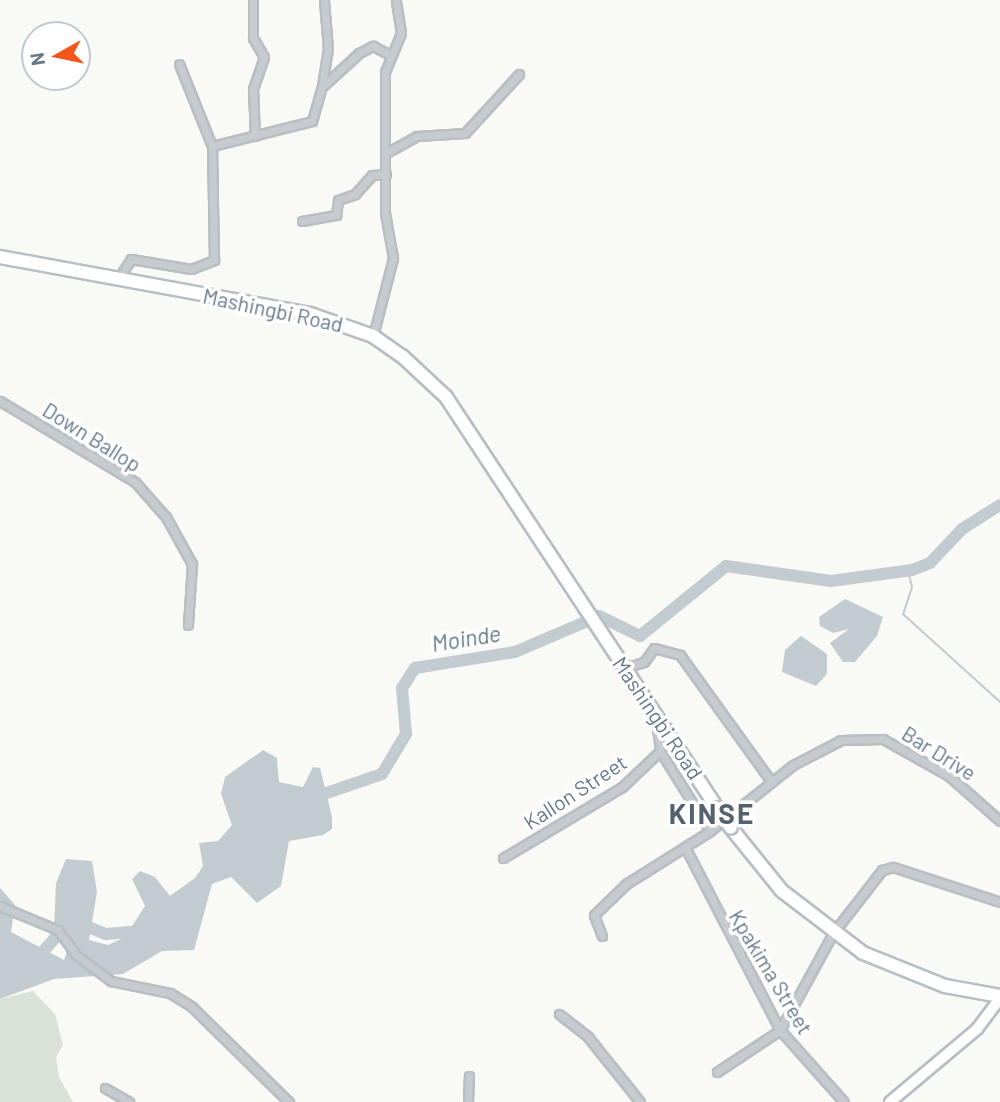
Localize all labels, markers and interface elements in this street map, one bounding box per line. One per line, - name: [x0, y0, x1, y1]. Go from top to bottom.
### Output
- north arrow: [21, 21, 91, 91]
- text: N: [24, 51, 49, 67]
- street label: Mashingbi Road: [201, 283, 345, 337]
- street label: Down Ballop: [38, 397, 146, 477]
- water label: Moinde: [429, 619, 503, 657]
- street label: Mashingbi Road: [608, 652, 708, 784]
- street label: Bar Drive: [897, 720, 981, 786]
- street label: Kallon Street: [519, 749, 631, 835]
- district label: KINSE: [669, 796, 755, 830]
- street label: Kpakima Street: [724, 905, 818, 1039]

